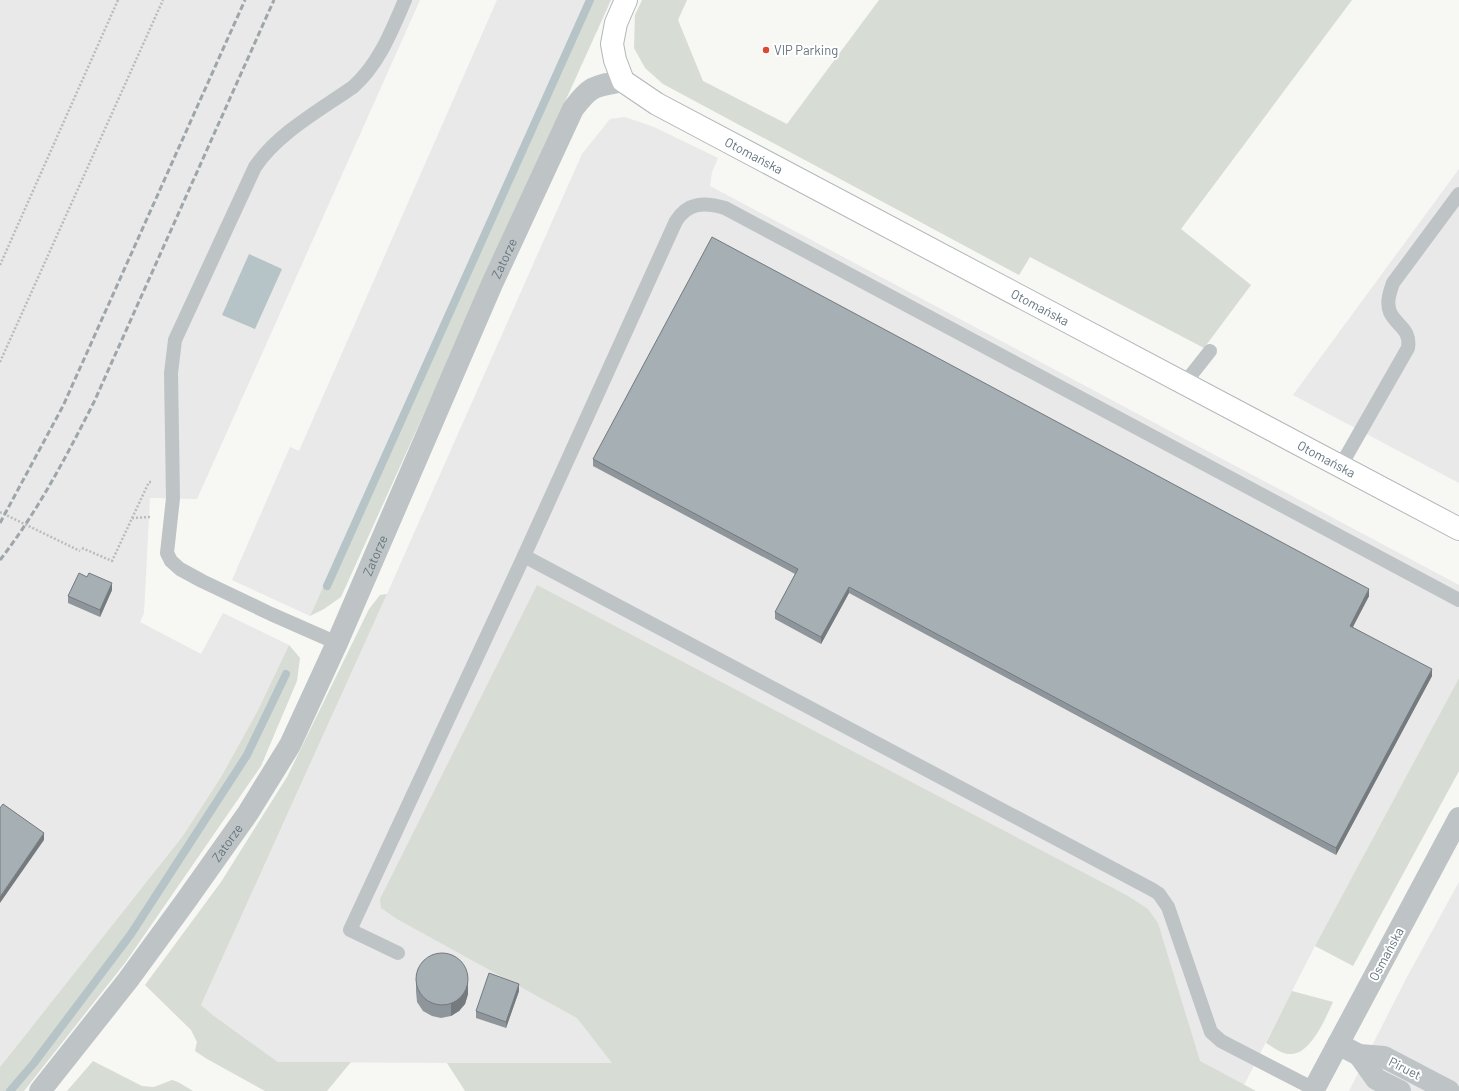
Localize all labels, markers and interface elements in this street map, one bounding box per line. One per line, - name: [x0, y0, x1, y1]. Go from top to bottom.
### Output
- place label: VIP Parking: [774, 42, 838, 58]
- marker: VIP Parking: [761, 45, 771, 55]
- street label: Otomańska: [722, 133, 786, 177]
- street label: Zatorze: [488, 235, 520, 281]
- street label: Otomańska: [1008, 285, 1072, 329]
- street label: Otomańska: [1295, 437, 1358, 481]
- street label: Zatorze: [359, 532, 391, 578]
- street label: Zatorze: [208, 820, 246, 865]
- street label: Osmańska: [1365, 925, 1407, 983]
- street label: Piruet: [1386, 1053, 1424, 1083]

